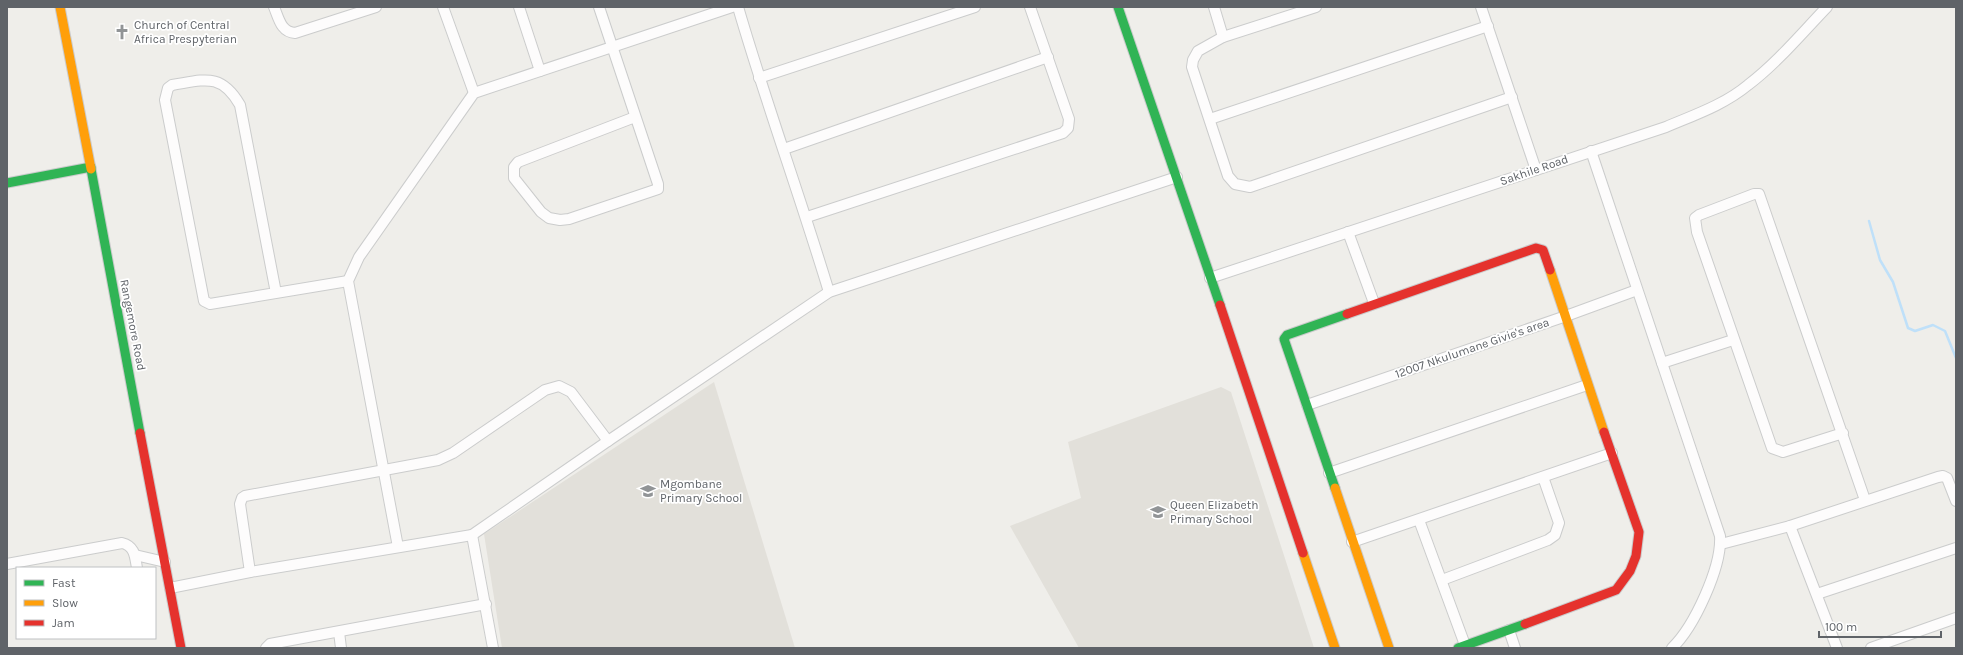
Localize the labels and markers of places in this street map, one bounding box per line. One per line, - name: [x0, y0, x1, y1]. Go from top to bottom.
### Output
- place label: Church of Central Africa Prespyterian: [134, 18, 237, 46]
- church icon: Church of Central Africa Prespyterian: [113, 23, 131, 41]
- place label: Mgombane Primary School: [660, 477, 742, 505]
- school or university icon: Mgombane Primary School: [639, 482, 657, 500]
- place label: Queen Elizabeth Primary School: [1170, 498, 1259, 526]
- school or university icon: Queen Elizabeth Primary School: [1149, 503, 1167, 521]

